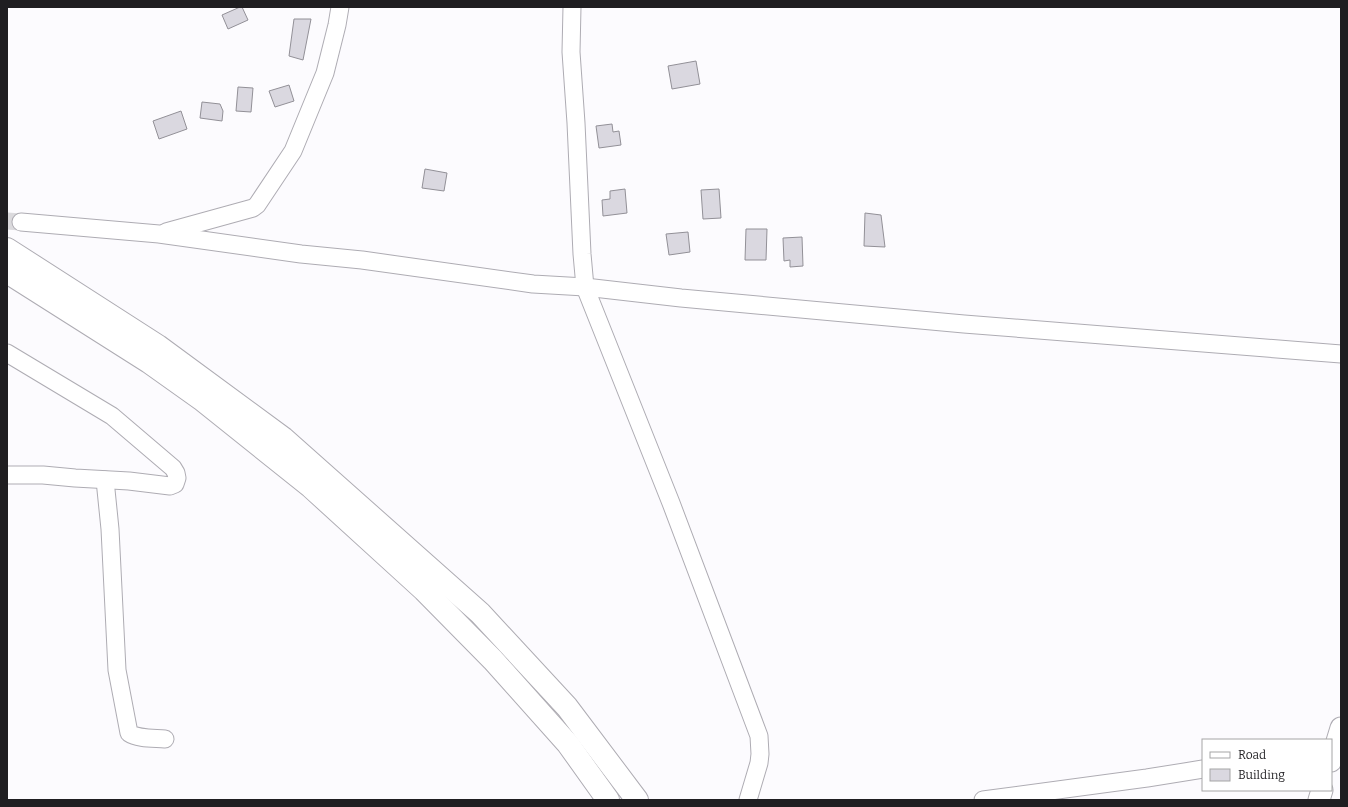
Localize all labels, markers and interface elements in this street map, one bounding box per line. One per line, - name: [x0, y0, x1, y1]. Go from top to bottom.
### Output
- legend: [1202, 739, 1332, 791]
- text: Road: [1238, 748, 1266, 762]
- text: Building: [1238, 768, 1285, 782]

